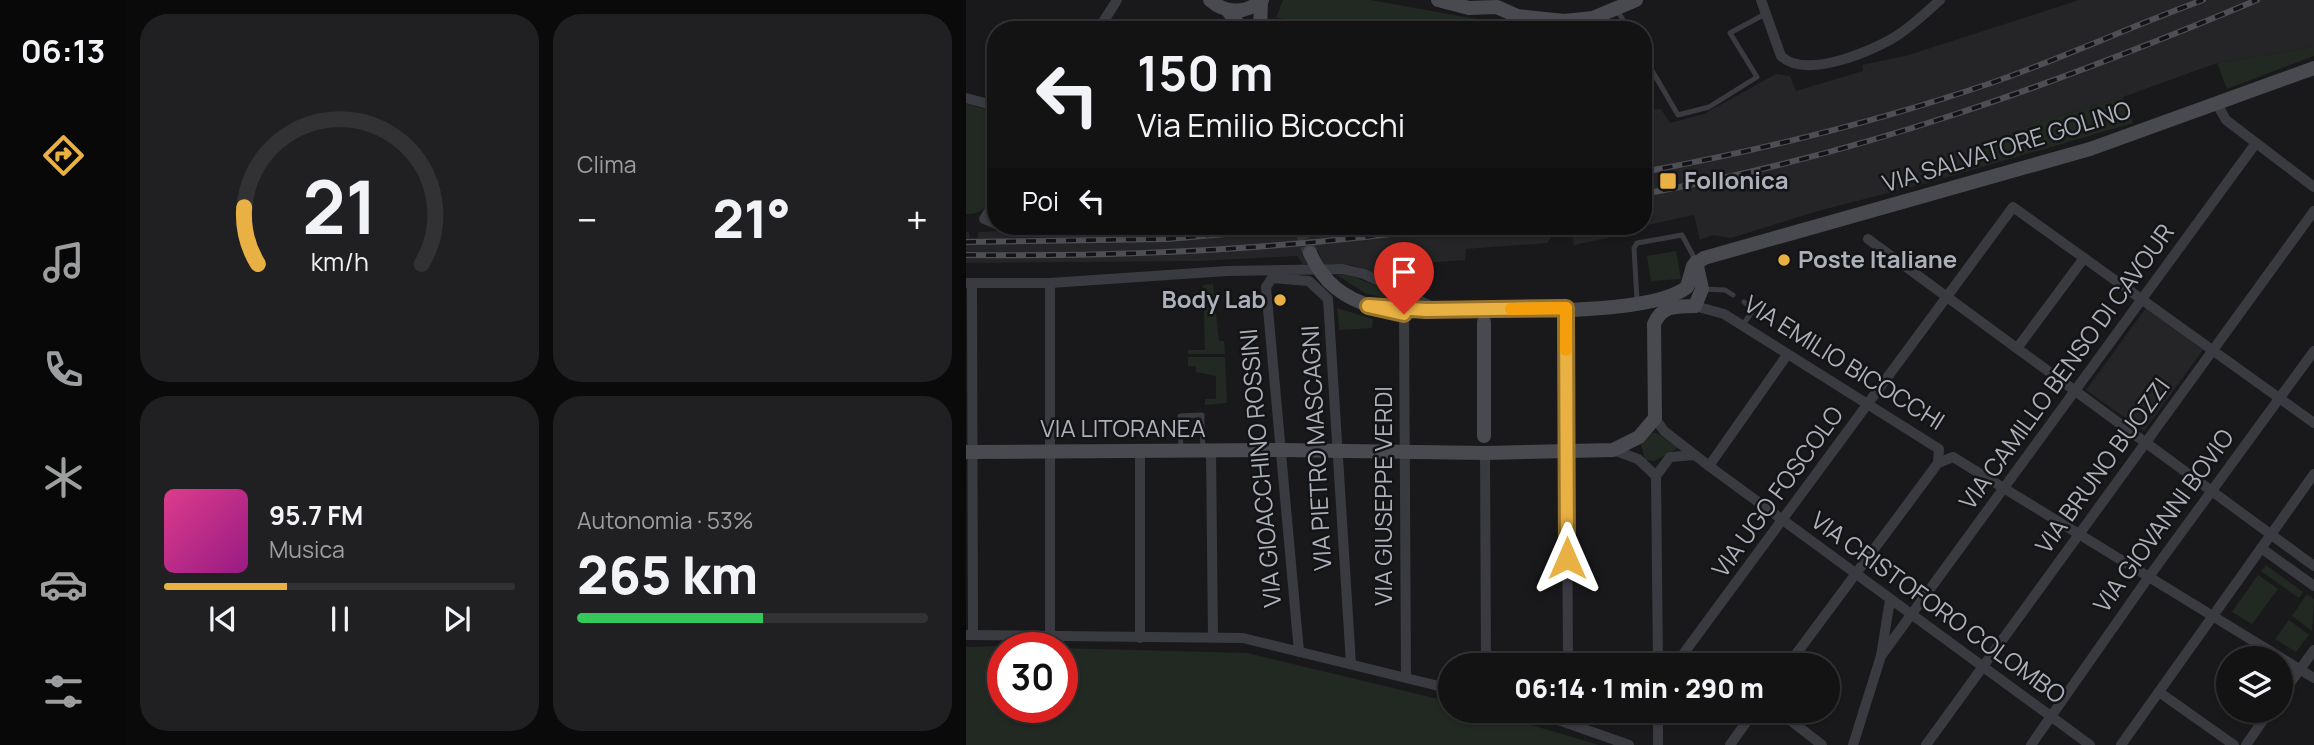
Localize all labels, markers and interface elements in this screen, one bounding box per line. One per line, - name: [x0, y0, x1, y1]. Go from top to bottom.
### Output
- text: 06:13: [21, 29, 105, 73]
- text: 150 m: [1137, 39, 1273, 106]
- icon: left: [1022, 49, 1113, 140]
- street label: VIA SALVATORE GOLINO: [1878, 92, 2135, 199]
- text: Via Emilio Bicocchi: [1137, 103, 1405, 147]
- icon: directions: [39, 131, 88, 180]
- text: Clima: [577, 148, 636, 180]
- text: 21: [302, 156, 377, 256]
- place label: Follonica: [1684, 163, 1789, 196]
- marker: Follonica: [1658, 171, 1678, 191]
- icon: left: [1073, 182, 1111, 220]
- text: 21°: [713, 183, 791, 254]
- text: Poi: [1022, 183, 1059, 219]
- text: −: [577, 193, 598, 245]
- text: +: [906, 193, 928, 245]
- street label: VIA CAMILLO BENSO DI CAVOUR: [1951, 217, 2181, 516]
- icon: music: [39, 238, 88, 287]
- pin: [1374, 242, 1434, 314]
- place label: Poste Italiane: [1798, 242, 1957, 275]
- text: km/h: [310, 244, 369, 279]
- marker: Poste Italiane: [1776, 252, 1792, 268]
- icon: arrive: [1385, 253, 1423, 291]
- place label: Body Lab: [1162, 282, 1266, 315]
- street label: VIA EMILIO BICOCCHI: [1738, 287, 1951, 437]
- marker: Body Lab: [1272, 292, 1288, 308]
- street label: VIA PIETRO MASCAGNI: [1293, 325, 1338, 572]
- street label: VIA GIOACCHINO ROSSINI: [1231, 328, 1288, 609]
- icon: phone: [39, 345, 88, 394]
- street label: VIA BRUNO BUOZZI: [2027, 371, 2177, 560]
- street label: VIA GIUSEPPE VERDI: [1366, 386, 1399, 606]
- street label: VIA UGO FOSCOLO: [1703, 399, 1850, 583]
- street label: VIA LITORANEA: [1040, 411, 1206, 444]
- street label: VIA GIOVANNI BOVIO: [2085, 422, 2241, 619]
- icon: climate: [39, 453, 88, 502]
- text: 95.7 FM: [269, 497, 363, 533]
- street label: VIA CRISTOFORO COLOMBO: [1805, 503, 2073, 710]
- text: Autonomia · 53%: [577, 504, 754, 536]
- position arrow: [1530, 521, 1604, 595]
- text: Musica: [269, 533, 345, 565]
- text: 265 km: [577, 539, 758, 610]
- icon: car: [39, 560, 88, 609]
- icon: previous: [204, 600, 242, 638]
- icon: pause: [321, 600, 359, 638]
- icon: next: [438, 600, 476, 638]
- speed limit sign: 30: [987, 632, 1078, 723]
- map controls: [2216, 646, 2293, 723]
- button: layers: [2216, 646, 2293, 723]
- icon: filters: [39, 667, 88, 716]
- text: 06:14 · 1 min · 290 m: [1514, 670, 1764, 706]

